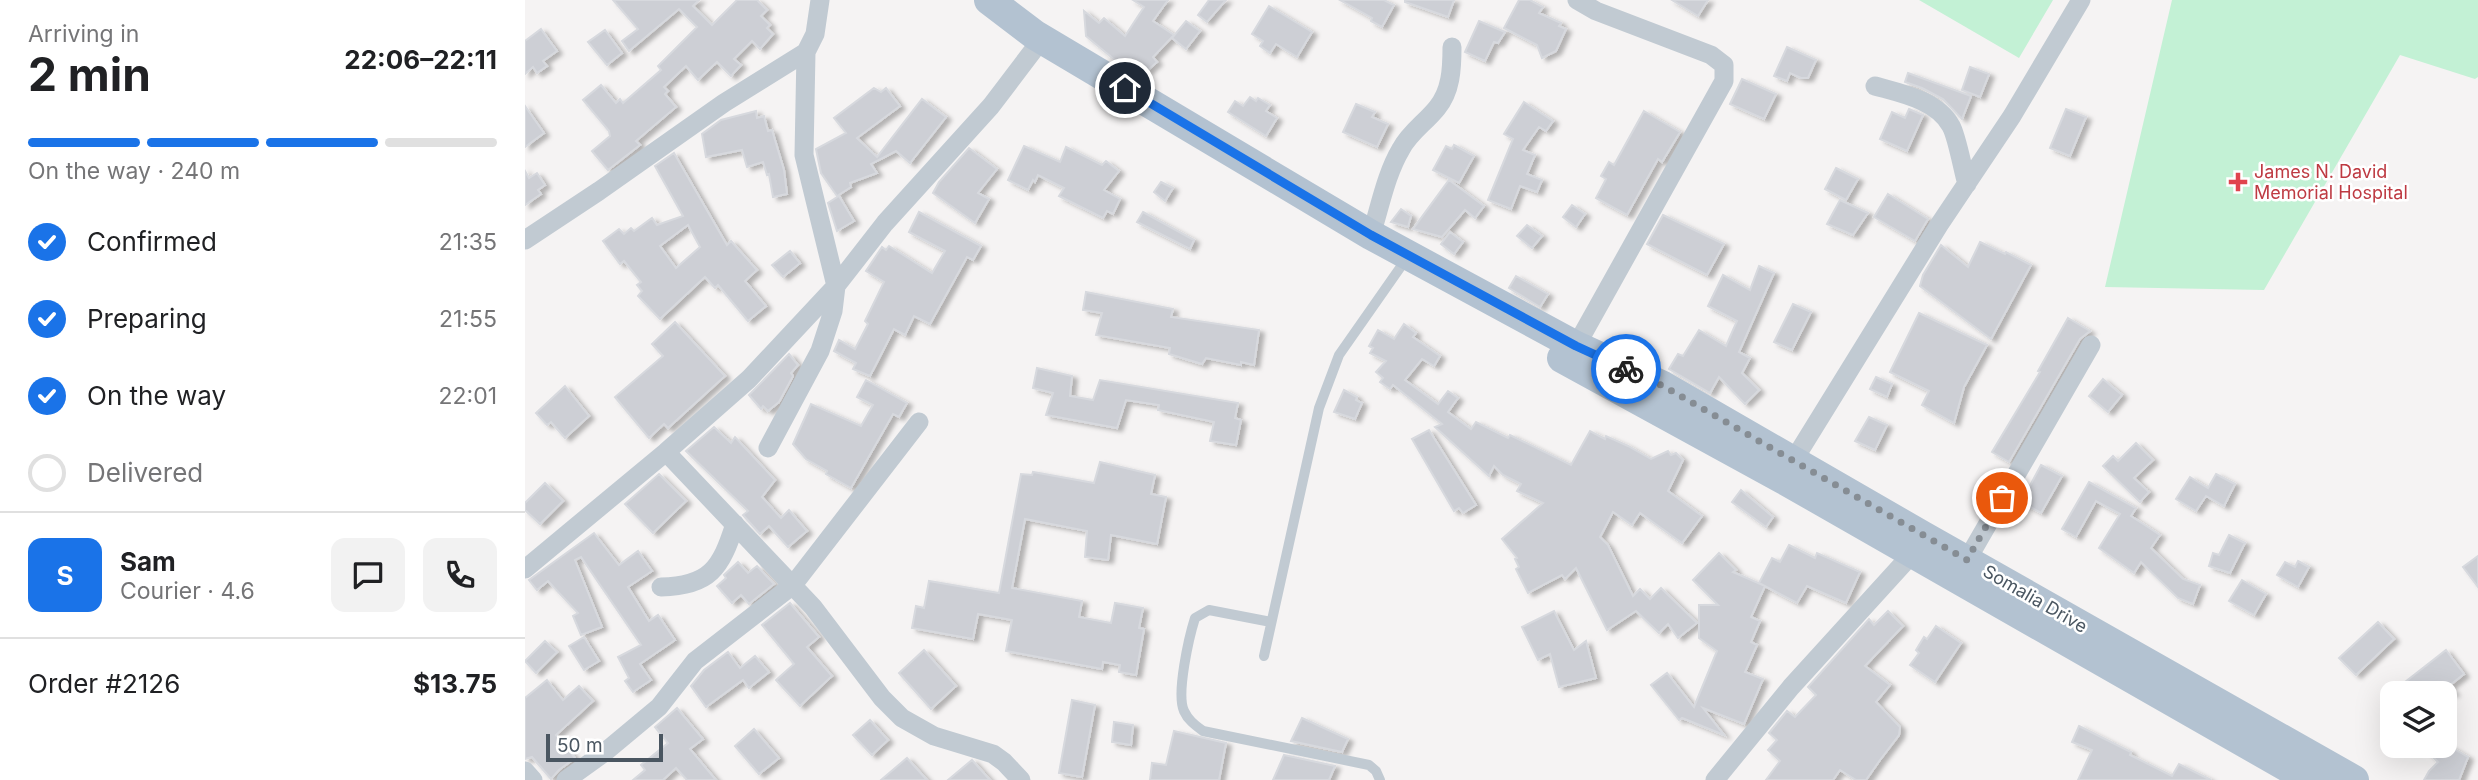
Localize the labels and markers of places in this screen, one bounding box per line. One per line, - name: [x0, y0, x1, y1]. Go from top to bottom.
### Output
- pin: [1095, 58, 1155, 118]
- place label: James N. David Memorial Hospital: [2254, 161, 2408, 203]
- marker: James N. David Memorial Hospital: [2228, 172, 2248, 192]
- pin: [1972, 468, 2032, 528]

